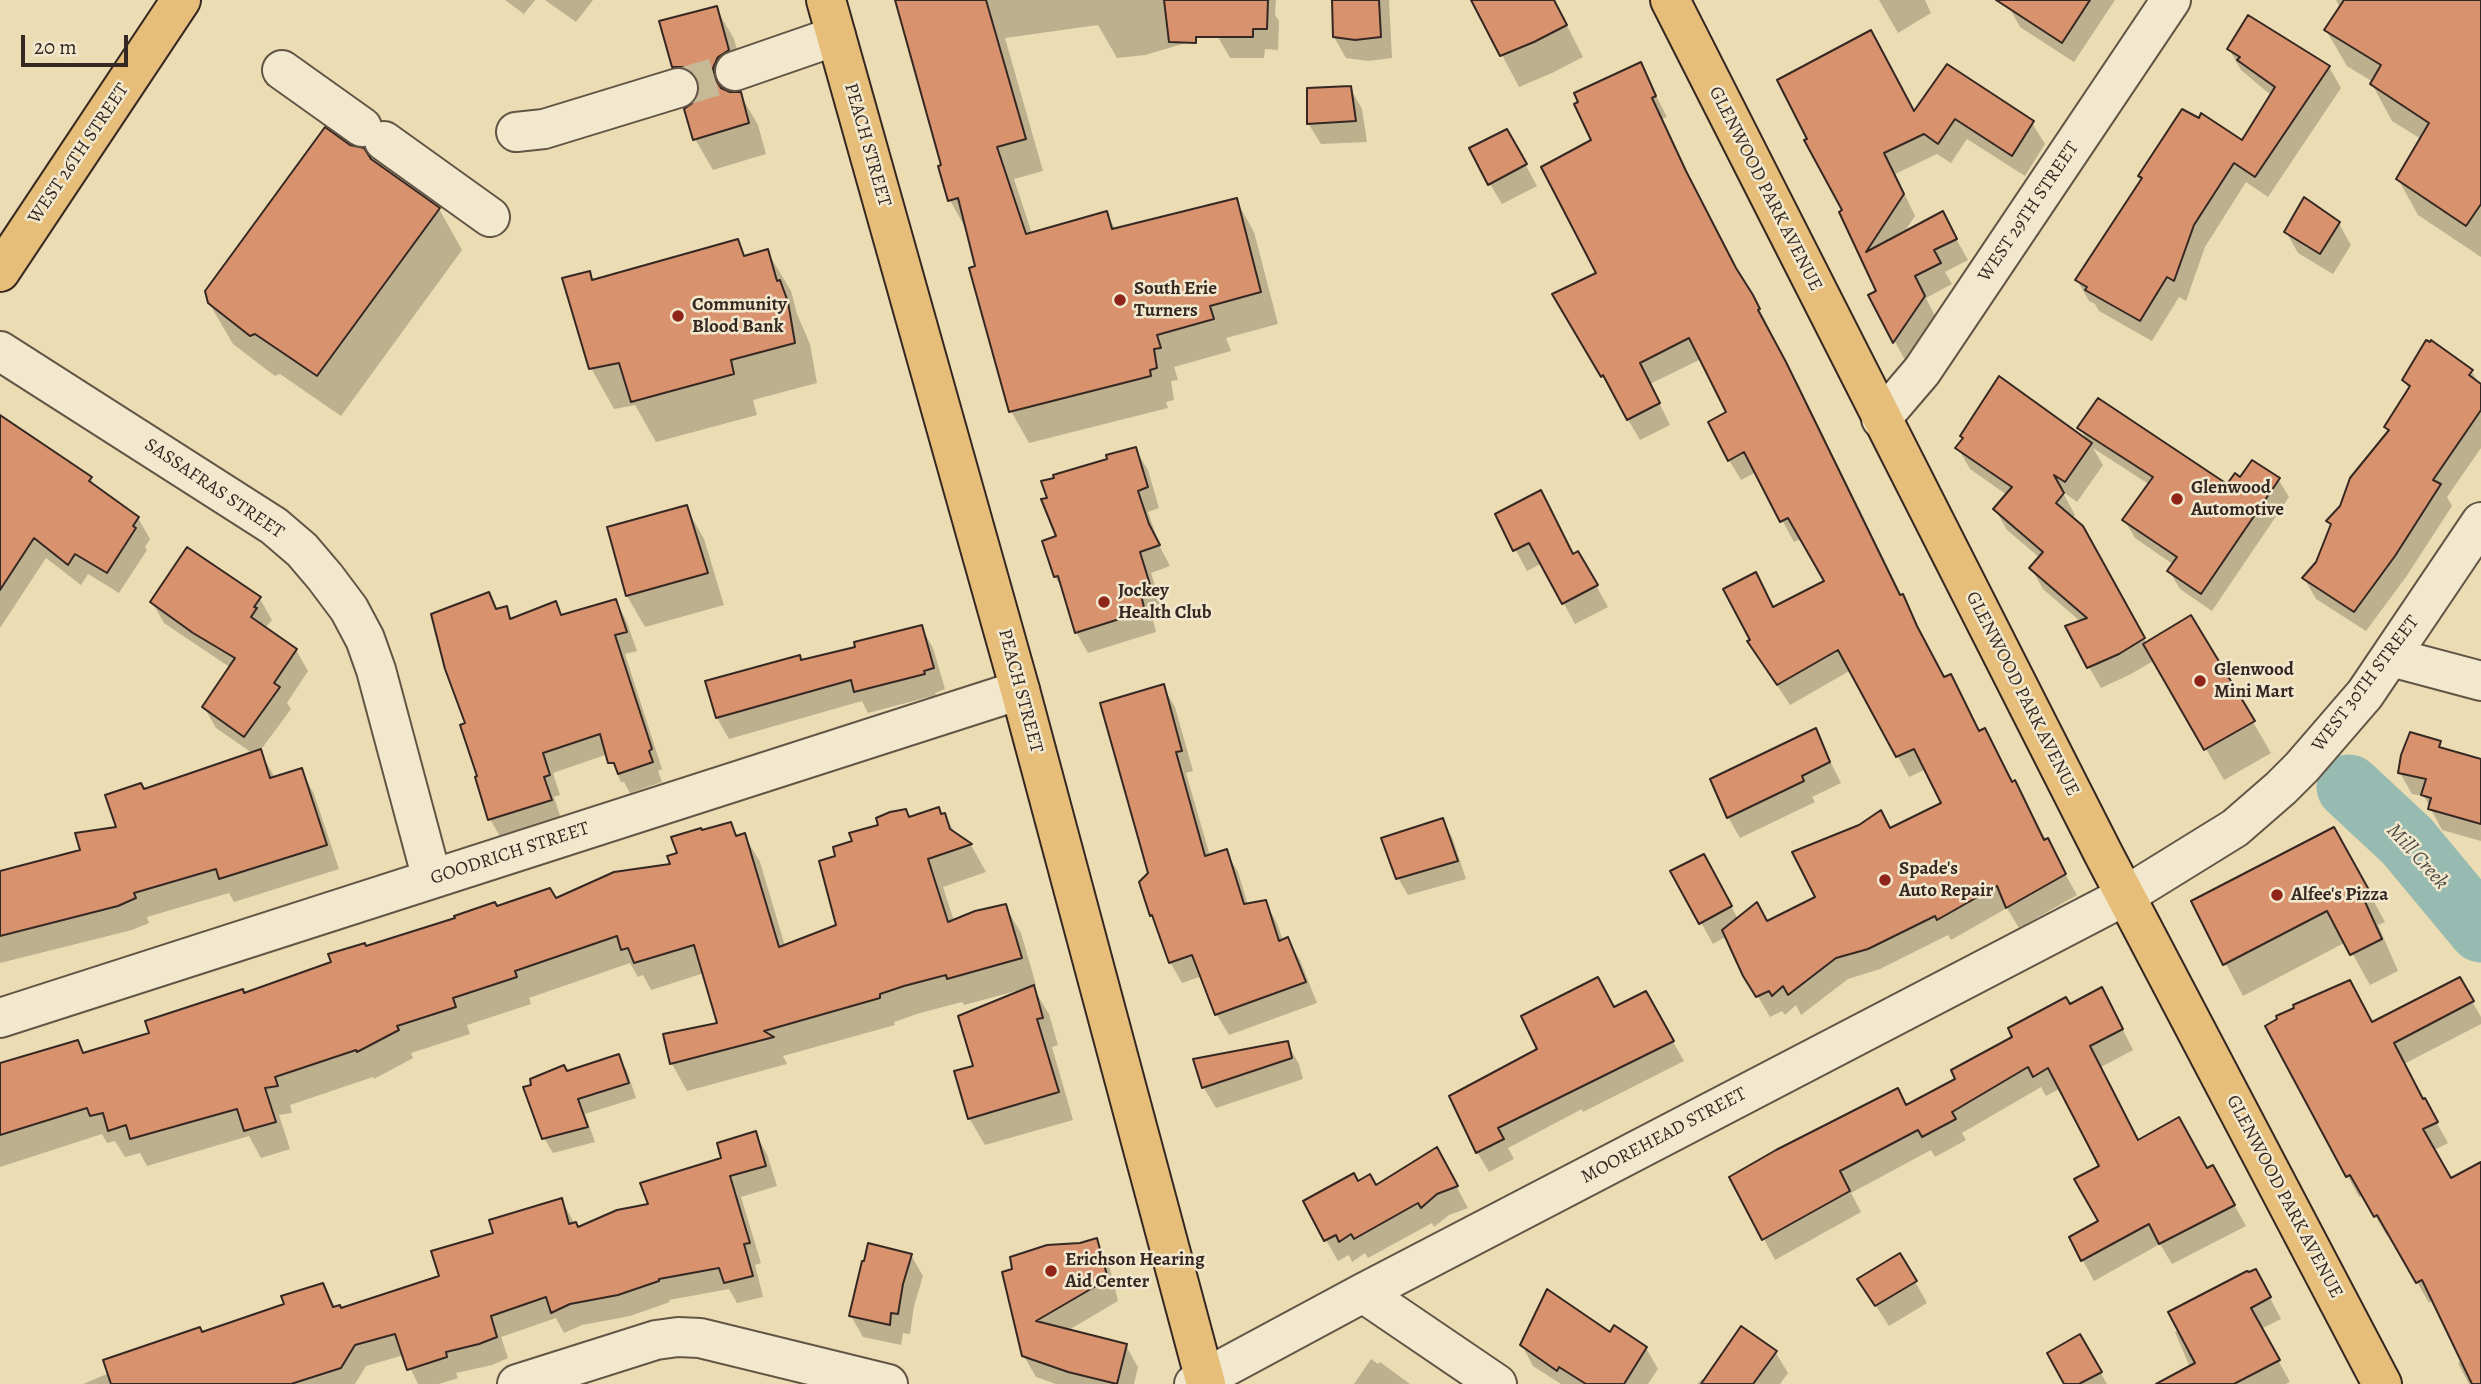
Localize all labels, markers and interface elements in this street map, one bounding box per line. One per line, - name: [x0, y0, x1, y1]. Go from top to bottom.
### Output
- scale bar: [24, 21, 131, 65]
- text: 20 m: [34, 33, 77, 61]
- street label: WEST 26TH STREET: [24, 80, 134, 228]
- street label: PEACH STREET: [838, 81, 896, 209]
- street label: GLENWOOD PARK AVENUE: [1703, 83, 1827, 295]
- street label: WEST 29TH STREET: [1974, 138, 2084, 286]
- place label: South Erie Turners: [1134, 278, 1217, 322]
- marker: South Erie Turners: [1112, 292, 1128, 308]
- place label: Community Blood Bank: [692, 294, 787, 338]
- marker: Community Blood Bank: [670, 308, 686, 324]
- street label: SASSAFRAS STREET: [140, 434, 288, 544]
- place label: Glenwood Automotive: [2191, 477, 2284, 521]
- marker: Glenwood Automotive: [2169, 491, 2185, 507]
- place label: Jockey Health Club: [1118, 580, 1212, 624]
- street label: GLENWOOD PARK AVENUE: [1960, 588, 2084, 800]
- marker: Jockey Health Club: [1096, 594, 1112, 610]
- street label: WEST 30TH STREET: [2307, 611, 2425, 757]
- street label: PEACH STREET: [992, 626, 1048, 756]
- place label: Glenwood Mini Mart: [2214, 659, 2294, 703]
- marker: Glenwood Mini Mart: [2192, 673, 2208, 689]
- street label: GOODRICH STREET: [428, 818, 592, 890]
- water label: Mill Creek: [2381, 819, 2453, 895]
- place label: Spade's Auto Repair: [1899, 858, 1993, 902]
- marker: Spade's Auto Repair: [1877, 872, 1893, 888]
- place label: Alfee's Pizza: [2291, 884, 2388, 906]
- marker: Alfee's Pizza: [2269, 887, 2285, 903]
- street label: MOOREHEAD STREET: [1578, 1083, 1750, 1189]
- street label: GLENWOOD PARK AVENUE: [2221, 1092, 2347, 1302]
- place label: Erichson Hearing Aid Center: [1065, 1249, 1205, 1293]
- marker: Erichson Hearing Aid Center: [1043, 1263, 1059, 1279]

